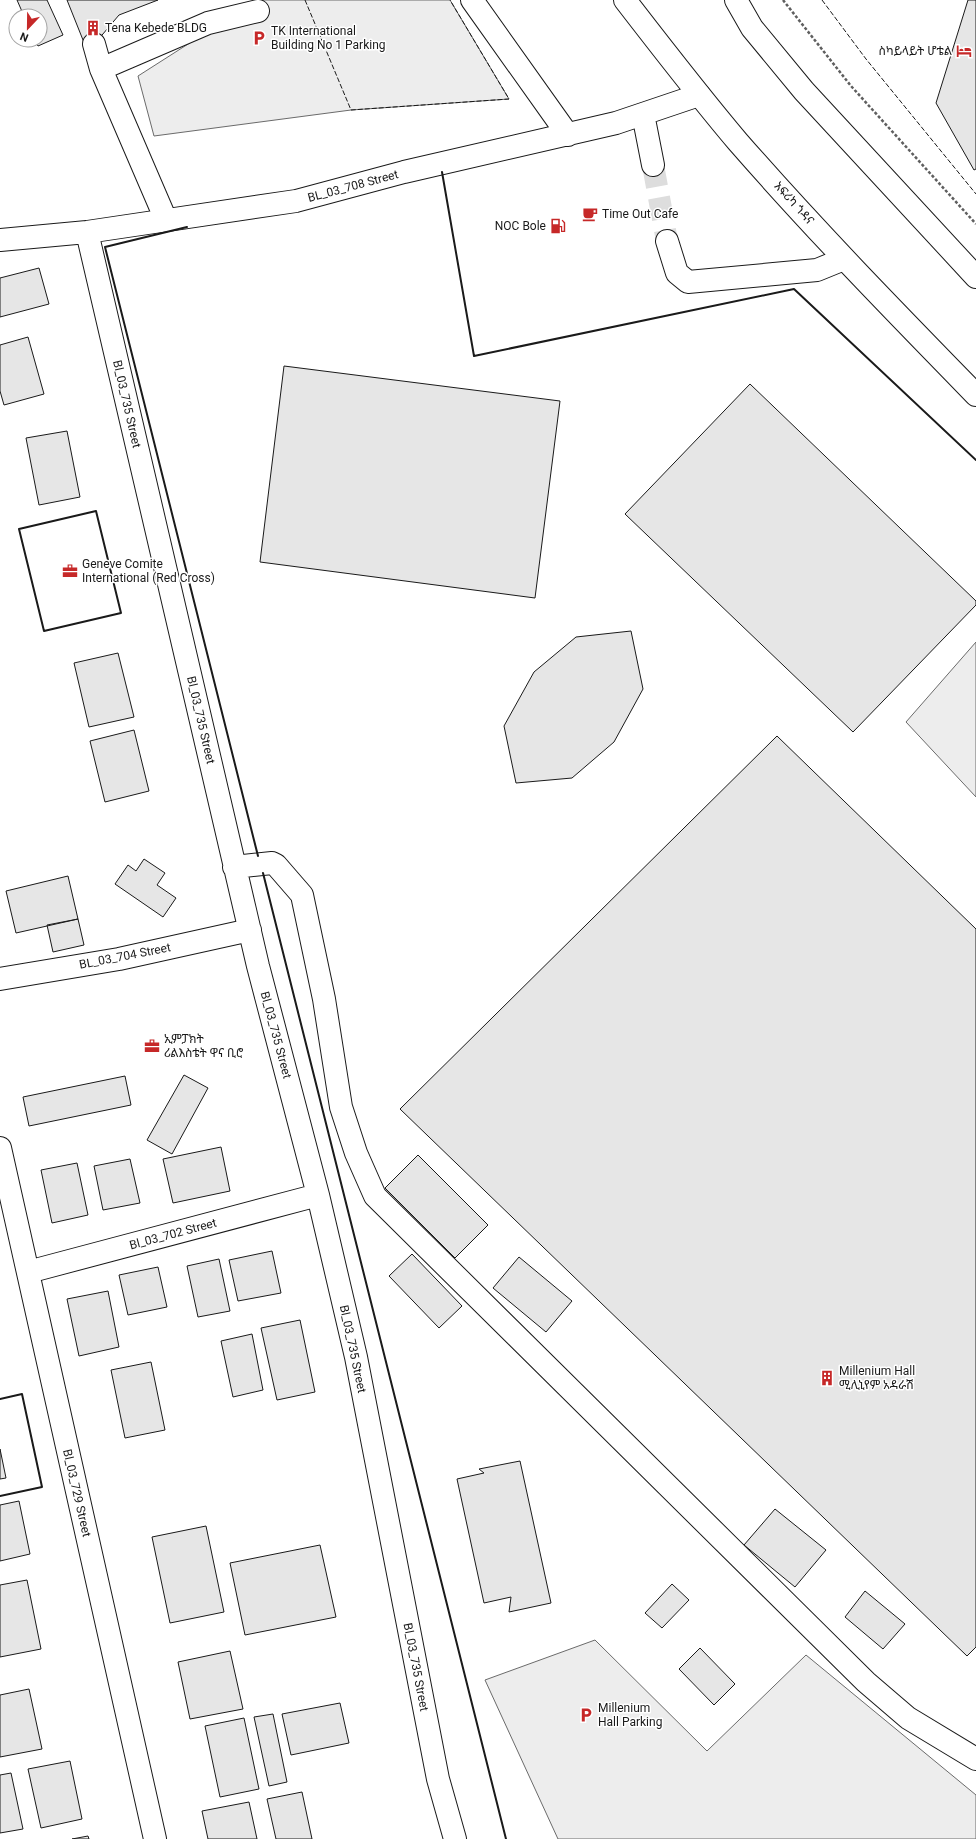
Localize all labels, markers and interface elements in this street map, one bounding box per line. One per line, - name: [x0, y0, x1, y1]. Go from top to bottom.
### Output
- north arrow: [8, 8, 48, 48]
- building icon: Tena Kebede BLDG: [84, 19, 102, 37]
- place label: Tena Kebede BLDG: [105, 21, 207, 35]
- place label: TK International Building No 1 Parking: [271, 24, 386, 52]
- text: N: [18, 29, 30, 44]
- parking icon: TK International Building No 1 Parking: [250, 29, 268, 47]
- hotel icon: ስካይላይት ሆቴል: [955, 42, 973, 60]
- place label: ስካይላይት ሆቴል: [879, 44, 952, 58]
- street label: BL_03_708 Street: [306, 167, 400, 205]
- street label: አፍሪካ ጎዳና: [771, 179, 817, 227]
- cafe icon: Time Out Cafe: [581, 205, 599, 223]
- place label: Time Out Cafe: [602, 207, 678, 221]
- fuel station icon: NOC Bole: [549, 217, 567, 235]
- place label: NOC Bole: [495, 219, 546, 233]
- street label: Bl_03_735 Street: [110, 359, 144, 449]
- place label: Geneve Comite International (Red Cross): [82, 557, 215, 585]
- office icon: Geneve Comite International (Red Cross): [61, 562, 79, 580]
- street label: Bl_03_735 Street: [184, 675, 218, 765]
- street label: BL_03_704 Street: [78, 940, 172, 972]
- street label: Bl_03_735 Street: [258, 990, 294, 1080]
- place label: ኢምፓክት ሪልእስቴት ዋና ቢሮ: [164, 1032, 243, 1060]
- office icon: ኢምፓክት ሪልእስቴት ዋና ቢሮ: [143, 1037, 161, 1055]
- street label: Bl_03_702 Street: [128, 1216, 218, 1252]
- street label: Bl_03_735 Street: [337, 1304, 369, 1394]
- place label: Millenium Hall ሚሊኒየም አዳራሽ: [839, 1364, 915, 1392]
- building icon: Millenium Hall ሚሊኒየም አዳራሽ: [818, 1369, 836, 1387]
- street label: Bl_03_729 Street: [60, 1448, 94, 1538]
- street label: Bl_03_735 Street: [401, 1622, 431, 1712]
- place label: Millenium Hall Parking: [598, 1701, 662, 1729]
- parking icon: Millenium Hall Parking: [577, 1706, 595, 1724]

